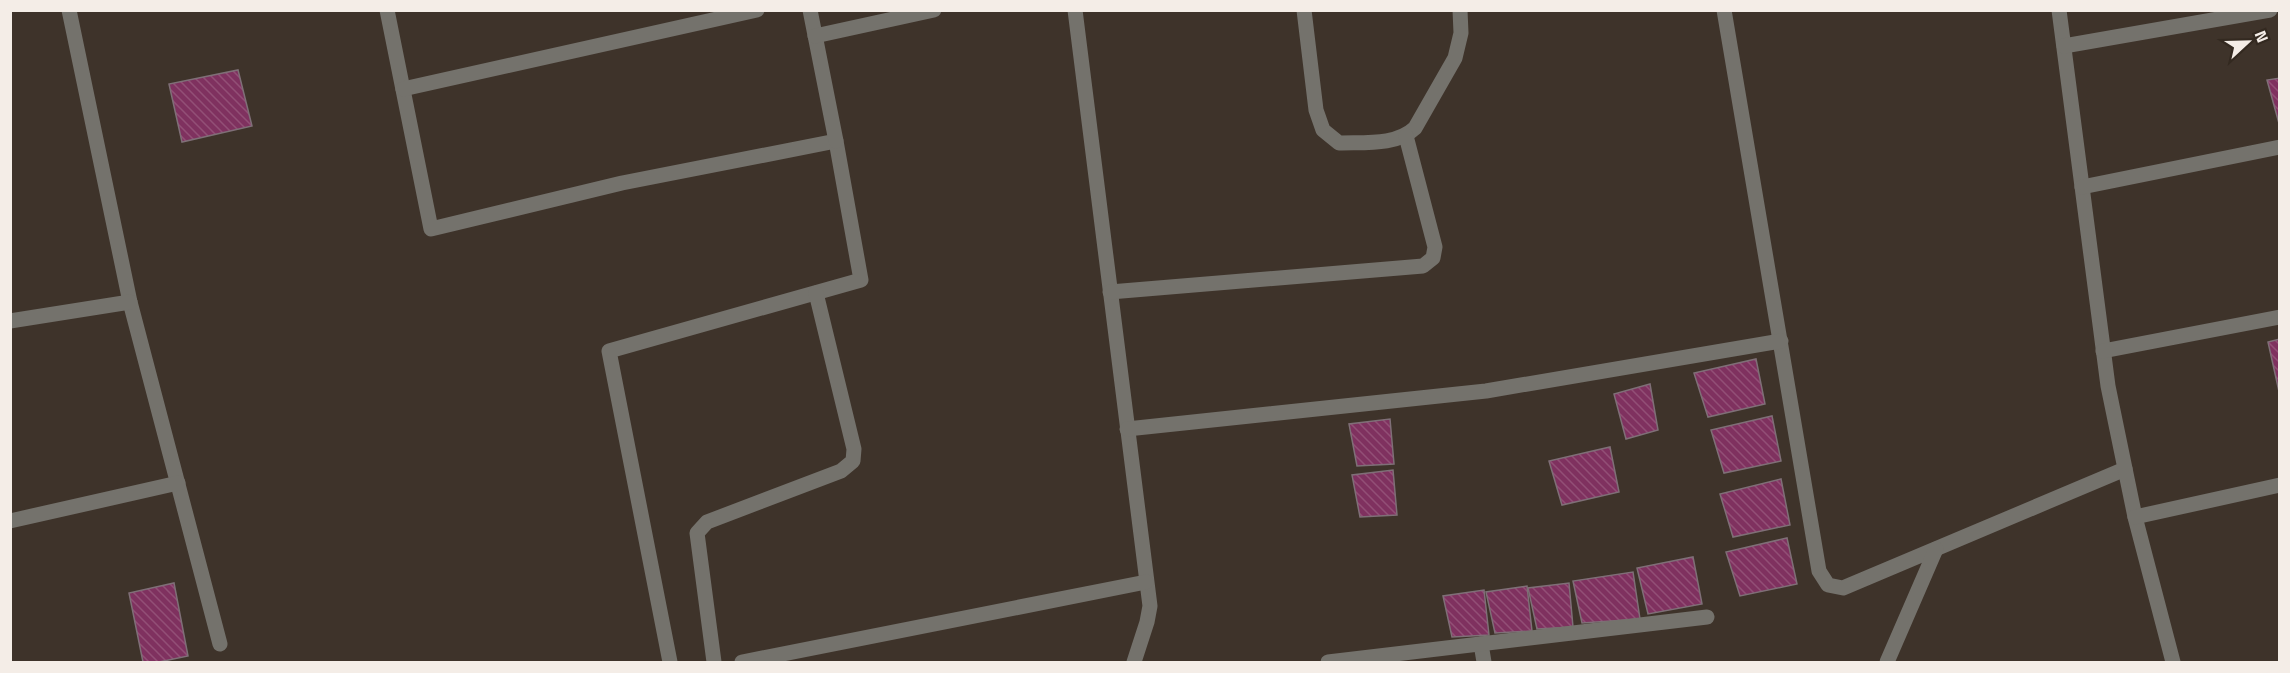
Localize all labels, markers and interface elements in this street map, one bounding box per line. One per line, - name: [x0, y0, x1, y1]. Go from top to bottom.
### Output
- north arrow: [2218, 12, 2278, 72]
- text: N: [2249, 27, 2275, 46]

